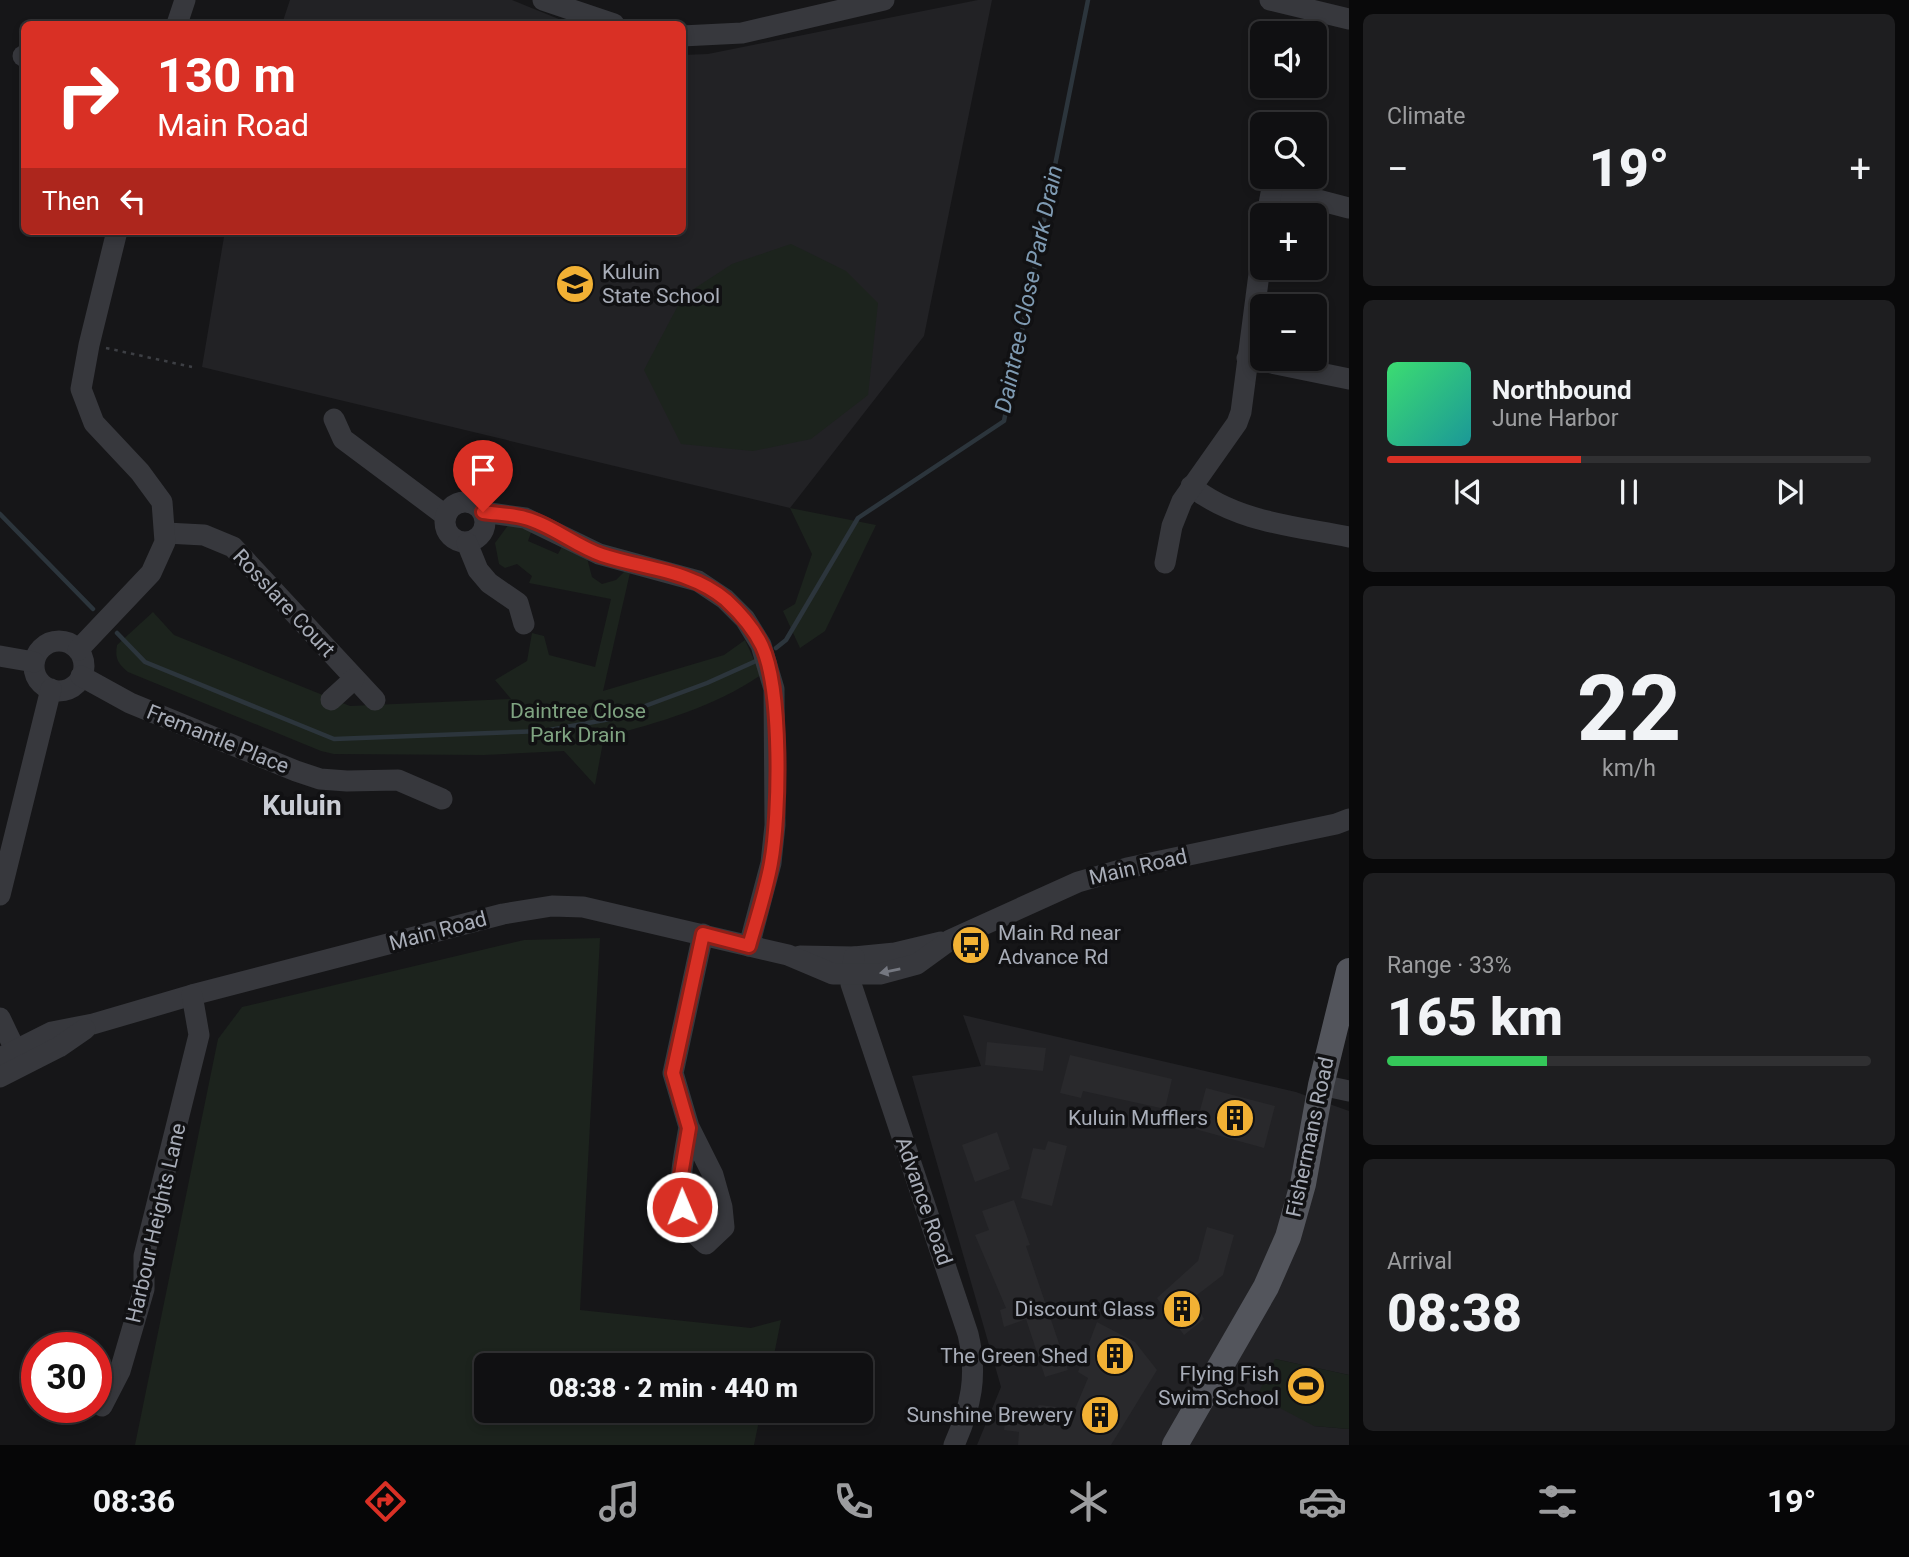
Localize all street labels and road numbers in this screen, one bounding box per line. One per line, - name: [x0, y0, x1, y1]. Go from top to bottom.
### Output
- street label: Rosslare Court: [228, 544, 340, 662]
- street label: Fremantle Place: [143, 700, 293, 778]
- street label: Main Road: [1087, 844, 1189, 890]
- street label: Main Road: [387, 906, 489, 956]
- street label: Fishermans Road: [1281, 1055, 1339, 1219]
- street label: Harbour Heights Lane: [121, 1121, 191, 1325]
- street label: Advance Road: [891, 1134, 957, 1268]

